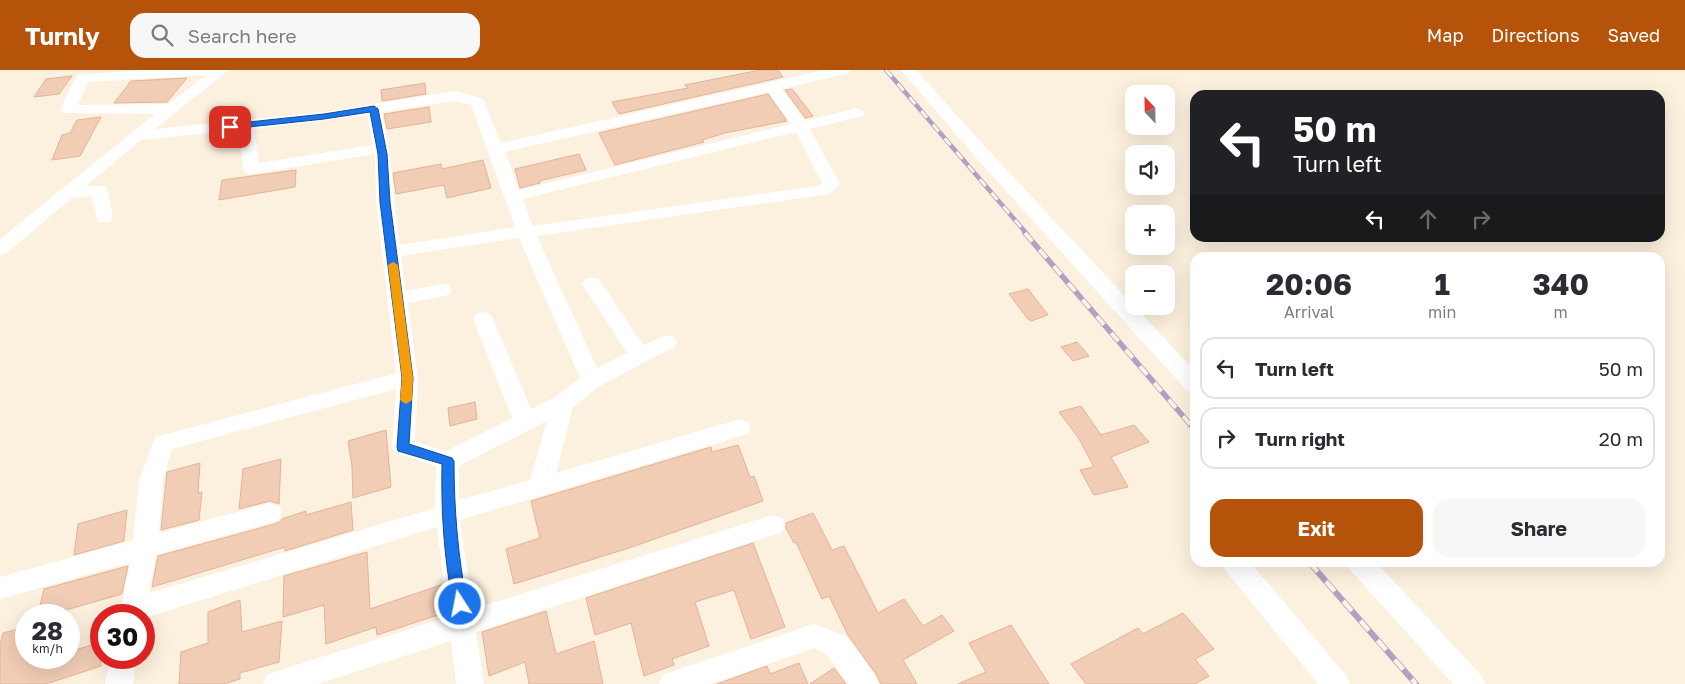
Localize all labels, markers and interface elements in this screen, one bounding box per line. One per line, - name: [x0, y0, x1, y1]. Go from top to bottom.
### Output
- search box: [130, 13, 480, 58]
- text: Turnly: [25, 21, 100, 50]
- icon: search: [148, 21, 176, 49]
- text: Search here: [188, 24, 297, 47]
- text: Map: [1427, 24, 1463, 46]
- text: Directions: [1491, 24, 1579, 46]
- text: Saved: [1607, 24, 1660, 46]
- north arrow: [1125, 85, 1175, 135]
- map controls: [1125, 85, 1175, 315]
- pin: [209, 106, 251, 148]
- text: 50 m: [1293, 108, 1376, 150]
- icon: left: [1210, 110, 1275, 175]
- icon: arrive: [216, 113, 244, 141]
- button: sound: [1125, 145, 1175, 195]
- text: Turn left: [1293, 150, 1382, 177]
- button: +: [1125, 205, 1175, 255]
- icon: left: [1361, 205, 1389, 233]
- icon: ahead: [1414, 205, 1442, 233]
- icon: right: [1467, 205, 1495, 233]
- button: −: [1125, 265, 1175, 315]
- text: 20:06: [1266, 266, 1352, 302]
- text: 1: [1434, 266, 1450, 302]
- text: 340: [1532, 266, 1589, 302]
- text: Arrival: [1284, 302, 1334, 322]
- text: min: [1428, 302, 1456, 322]
- text: m: [1554, 302, 1568, 322]
- icon: left: [1212, 354, 1240, 382]
- text: Turn left: [1255, 357, 1334, 380]
- text: 50 m: [1599, 357, 1643, 380]
- icon: right: [1212, 424, 1240, 452]
- text: Turn right: [1255, 427, 1345, 450]
- text: 20 m: [1599, 427, 1643, 450]
- button: Exit: [1210, 499, 1423, 557]
- button: Share: [1433, 499, 1645, 557]
- position arrow: [433, 577, 485, 629]
- speed limit sign: 30: [90, 604, 155, 669]
- text: 28: [32, 615, 63, 646]
- text: km/h: [32, 641, 63, 656]

